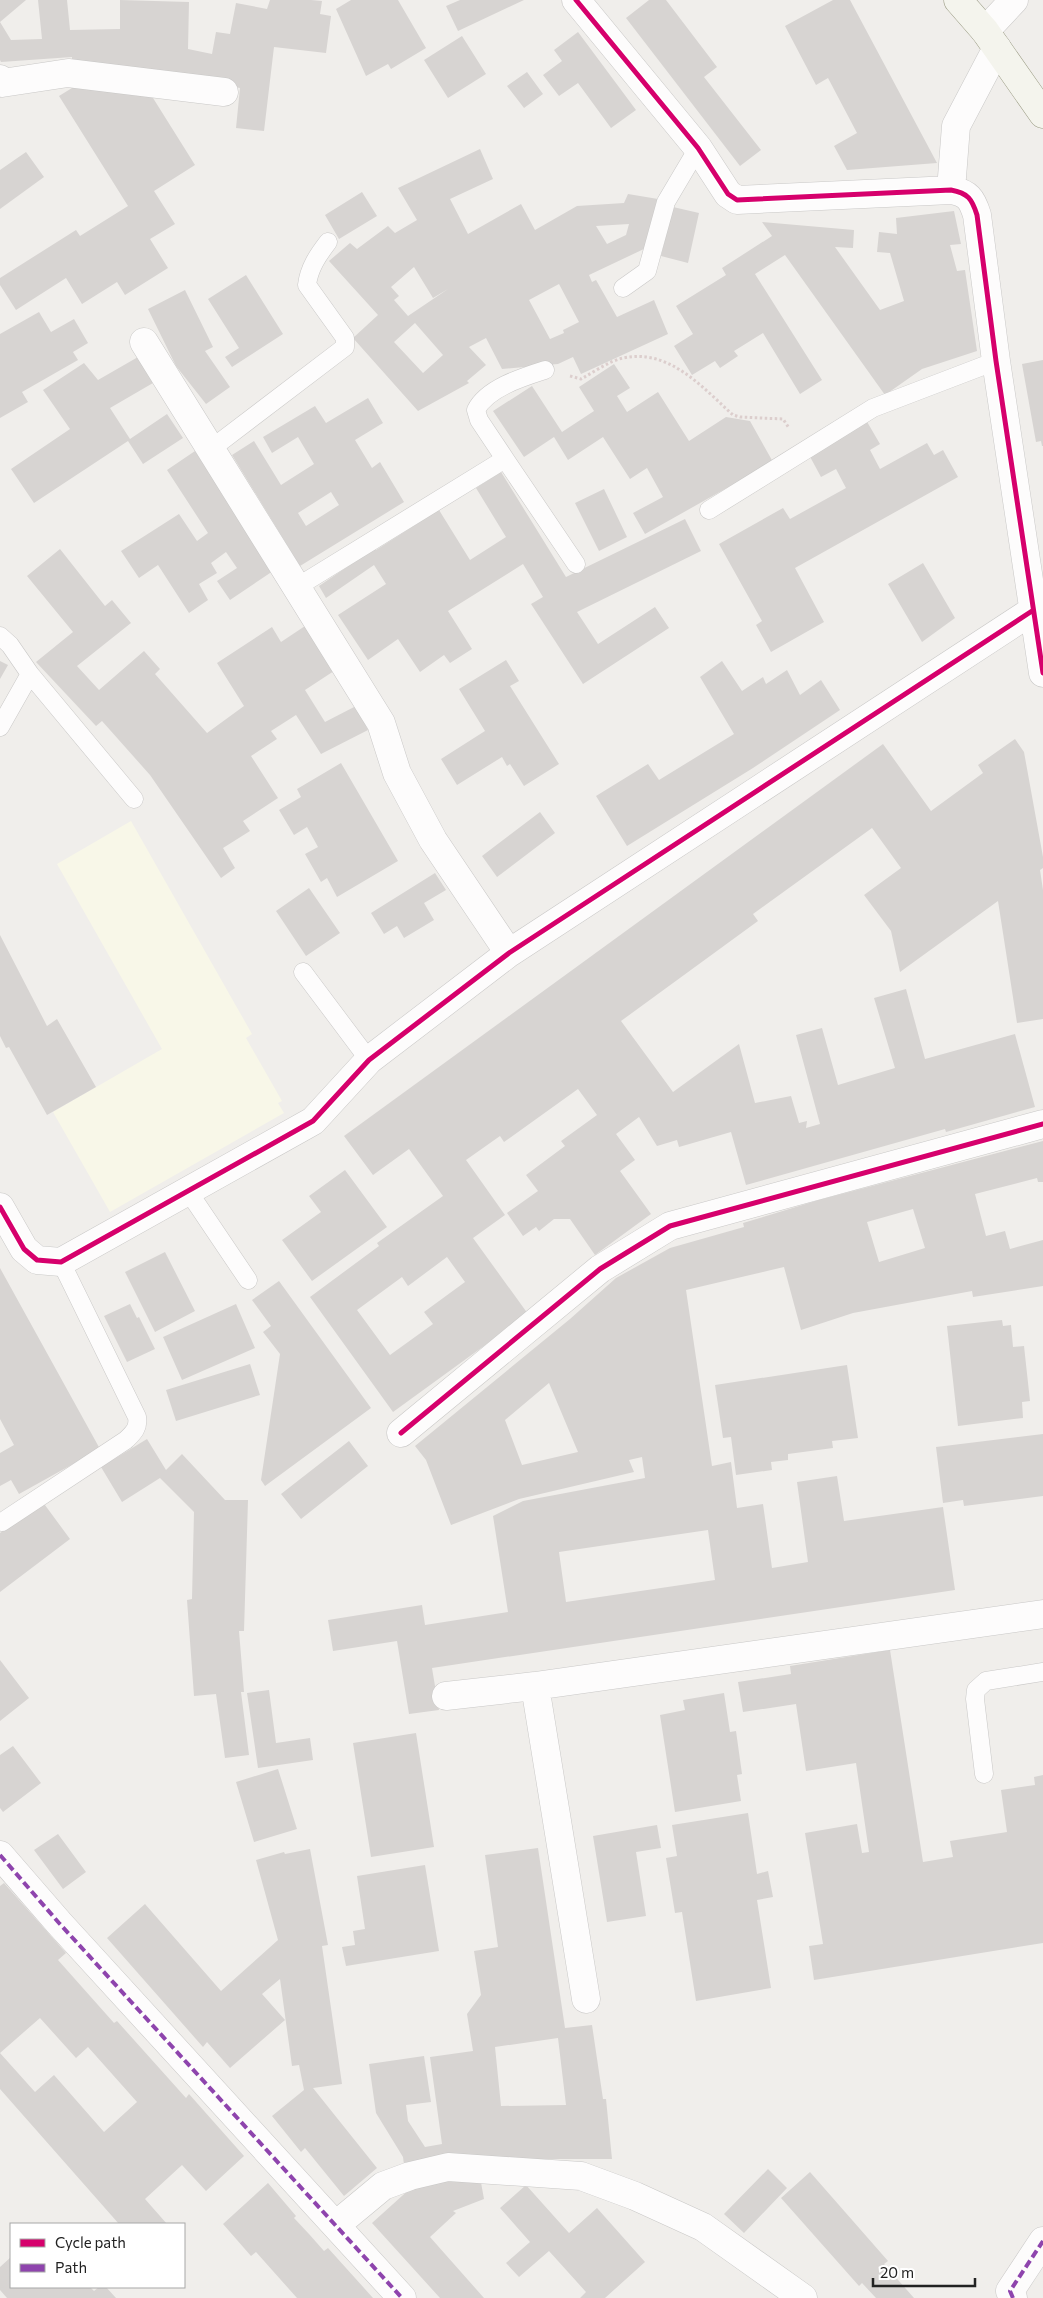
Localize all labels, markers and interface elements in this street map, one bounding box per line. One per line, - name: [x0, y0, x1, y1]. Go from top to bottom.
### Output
- legend: [10, 2223, 185, 2288]
- text: Cycle path: [55, 2233, 126, 2251]
- scale bar: [873, 2256, 976, 2288]
- text: Path: [55, 2258, 87, 2276]
- text: 20 m: [880, 2263, 914, 2281]

